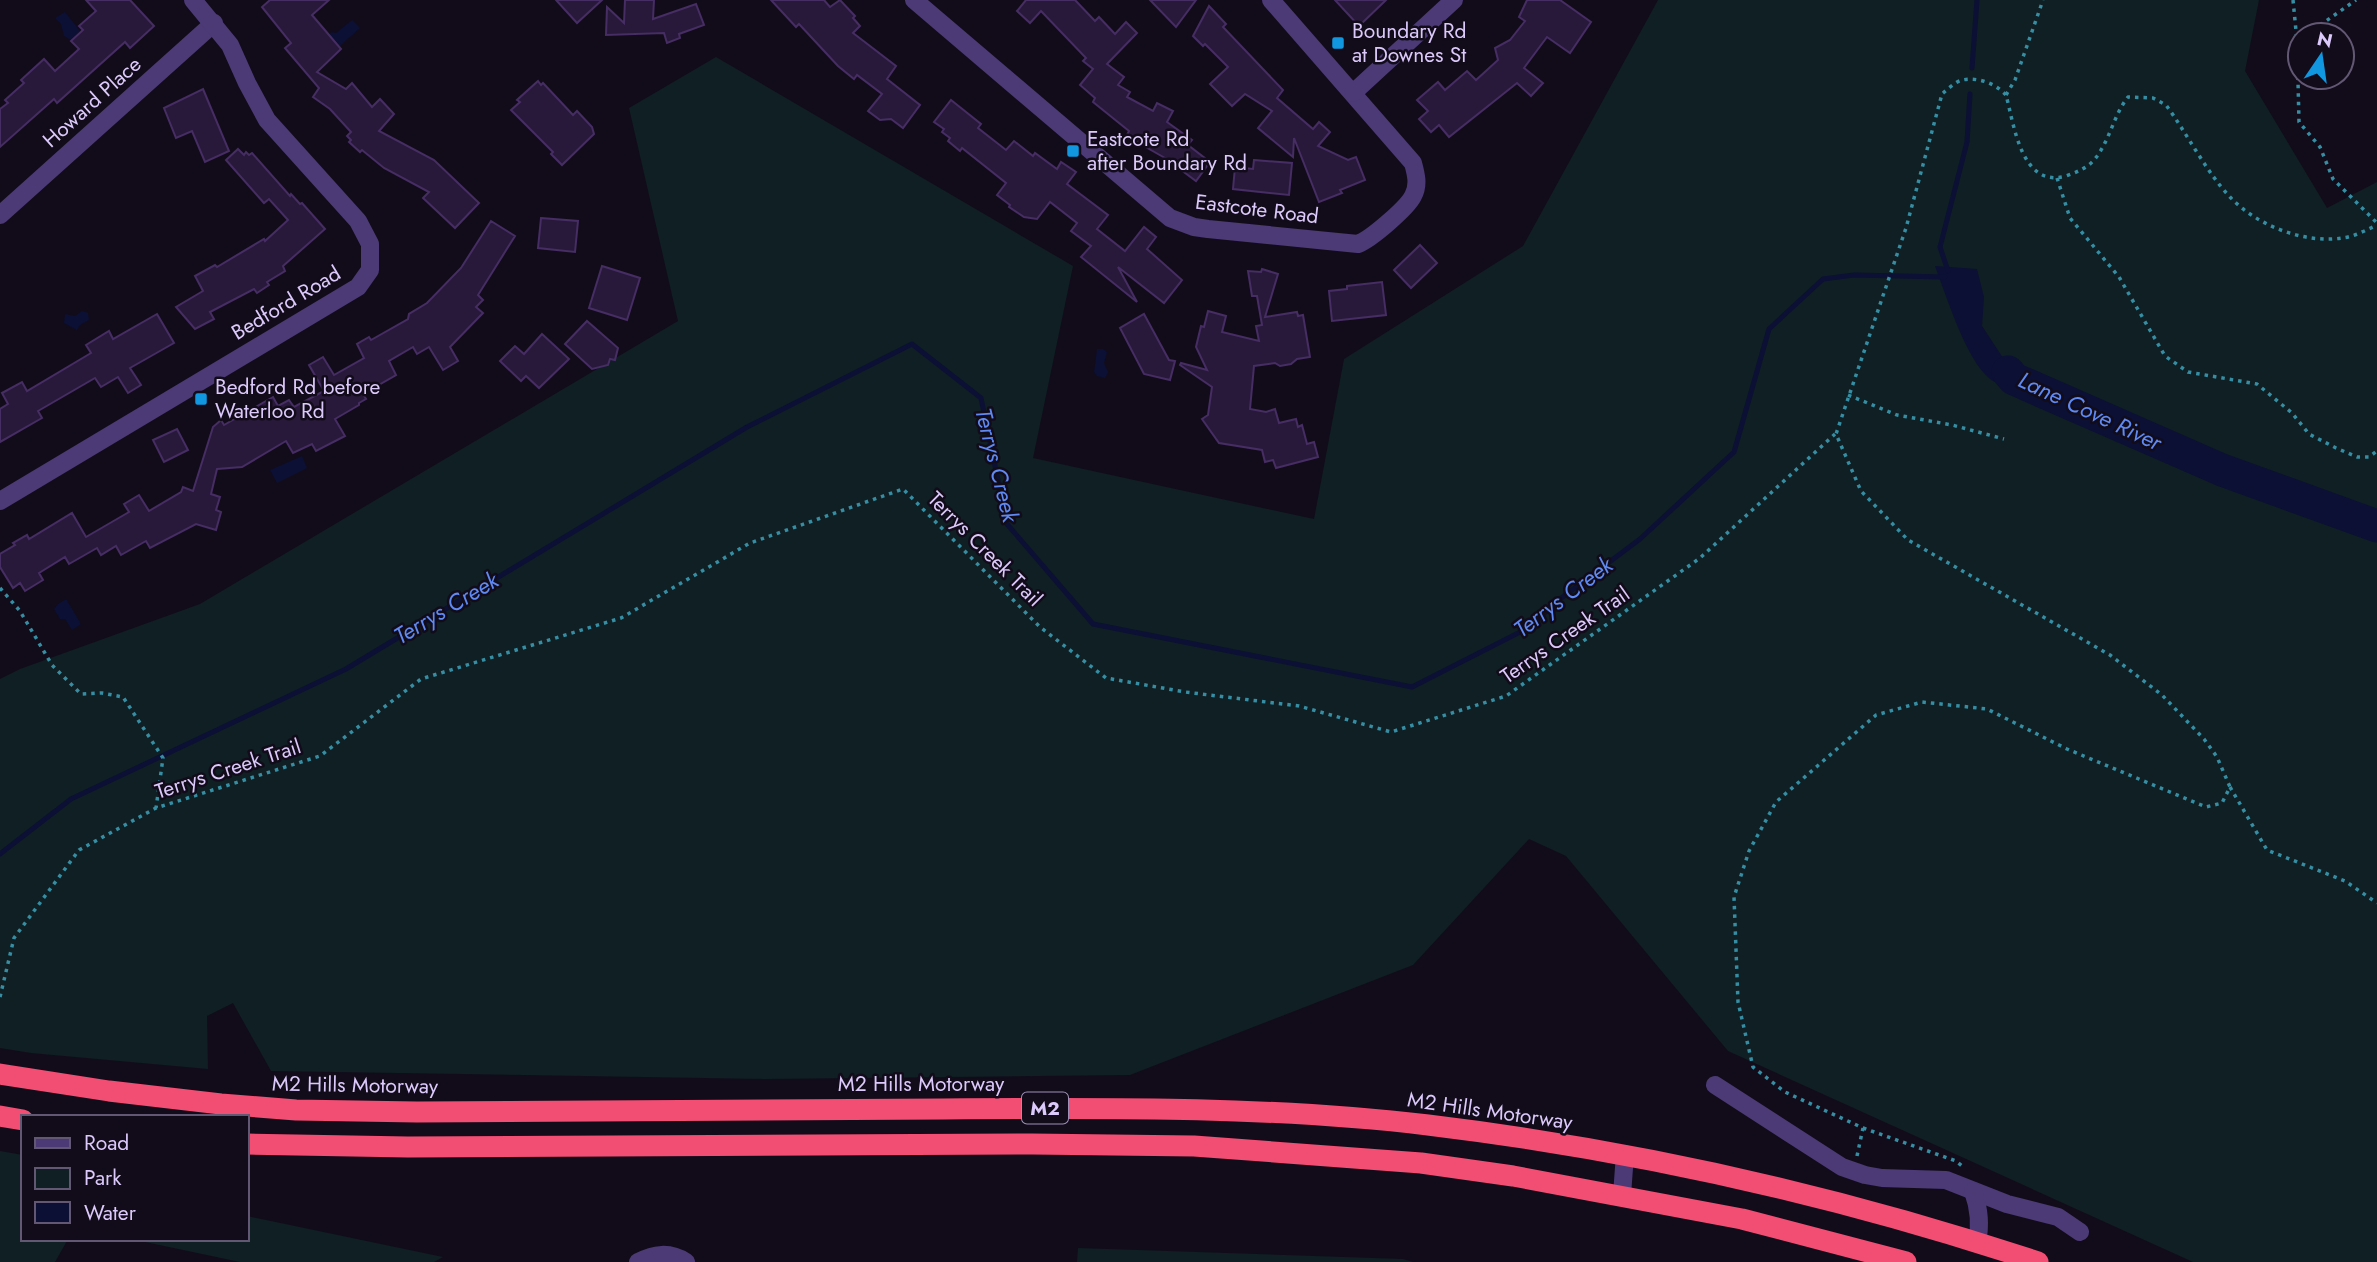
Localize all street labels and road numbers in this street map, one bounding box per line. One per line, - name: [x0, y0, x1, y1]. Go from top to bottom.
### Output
- street label: Howard Place: [36, 49, 148, 154]
- street label: Eastcote Road: [1194, 187, 1320, 231]
- street label: Bedford Road: [226, 259, 346, 347]
- street label: Terrys Creek Trail: [921, 485, 1049, 613]
- street label: Terrys Creek Trail: [1494, 579, 1636, 691]
- street label: Terrys Creek Trail: [151, 731, 305, 807]
- street label: M2 Hills Motorway: [272, 1069, 439, 1101]
- street label: M2 Hills Motorway: [838, 1069, 1005, 1099]
- street label: M2 Hills Motorway: [1405, 1085, 1575, 1138]
- road number: M2: [1022, 1092, 1068, 1124]

